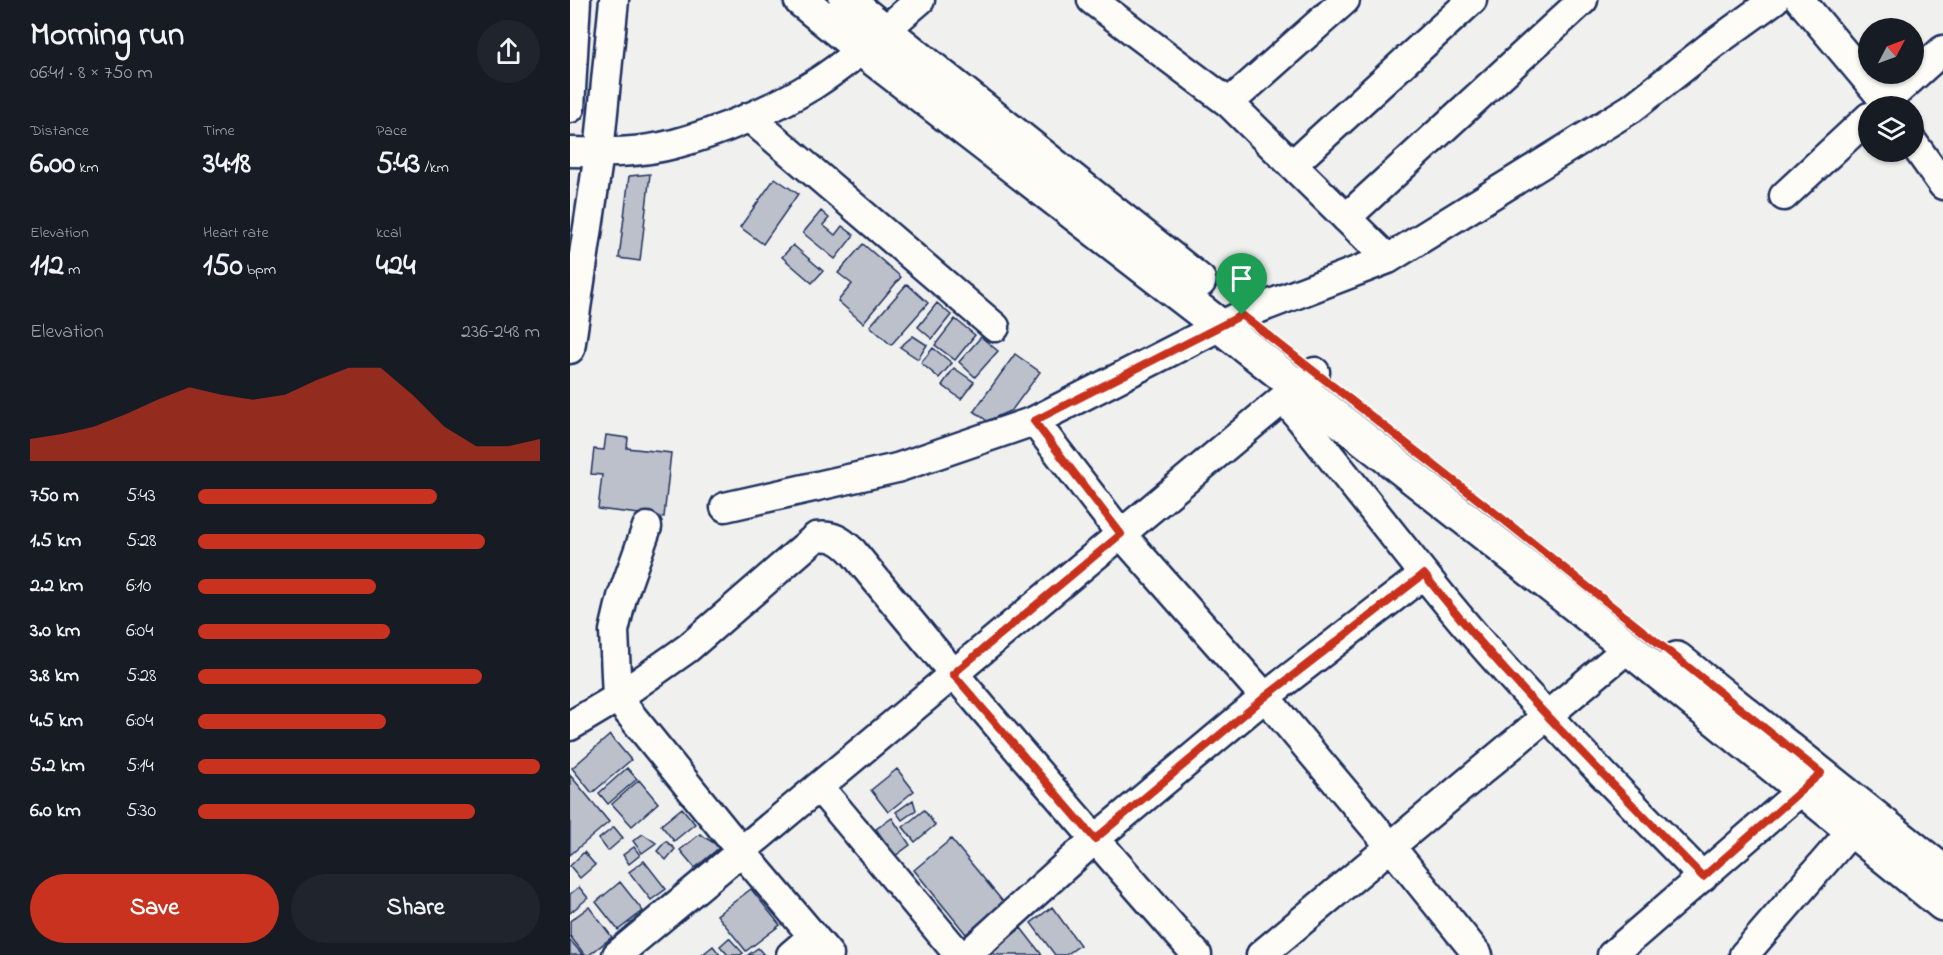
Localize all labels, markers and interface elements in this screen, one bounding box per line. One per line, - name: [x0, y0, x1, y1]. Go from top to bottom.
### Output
- text: Morning run: [30, 12, 184, 60]
- north arrow: [1858, 18, 1924, 84]
- map controls: [1858, 18, 1924, 162]
- button: share: [477, 20, 540, 83]
- text: 06:41 · 8 × 750 m: [30, 59, 153, 88]
- button: layers: [1858, 96, 1924, 162]
- text: Distance: [30, 119, 89, 143]
- text: Time: [203, 119, 235, 143]
- text: Pace: [376, 119, 407, 143]
- text: 6.00: [30, 143, 75, 187]
- text: 34:18: [203, 143, 251, 187]
- text: 5:43: [376, 143, 420, 187]
- text: km: [75, 156, 99, 180]
- text: /km: [420, 156, 449, 180]
- text: Elevation: [30, 221, 89, 245]
- text: Heart rate: [203, 221, 269, 245]
- text: kcal: [376, 221, 401, 245]
- text: 112: [30, 245, 64, 289]
- text: 150: [203, 245, 243, 289]
- text: 424: [376, 245, 416, 289]
- pin: [1216, 253, 1267, 315]
- text: m: [64, 258, 80, 282]
- text: bpm: [243, 258, 276, 282]
- icon: arrive: [1225, 262, 1258, 295]
- text: Elevation: [30, 318, 104, 347]
- text: 236–248 m: [461, 318, 540, 347]
- text: 750 m: [30, 482, 79, 511]
- text: 5:43: [126, 482, 156, 511]
- text: 1.5 km: [30, 527, 81, 556]
- text: 5:28: [126, 527, 157, 556]
- text: 2.2 km: [30, 572, 83, 601]
- text: 6:10: [126, 572, 152, 601]
- text: 3.0 km: [30, 617, 80, 646]
- text: 6:04: [126, 617, 153, 646]
- text: 3.8 km: [30, 662, 79, 691]
- text: 5:28: [126, 662, 157, 691]
- text: 4.5 km: [30, 707, 83, 736]
- text: 6:04: [126, 707, 153, 736]
- text: 5.2 km: [30, 752, 85, 781]
- text: 5:14: [126, 752, 154, 781]
- text: 6.0 km: [30, 797, 81, 826]
- text: 5:30: [126, 797, 156, 826]
- button: Save: [30, 874, 279, 943]
- button: Share: [291, 874, 540, 943]

